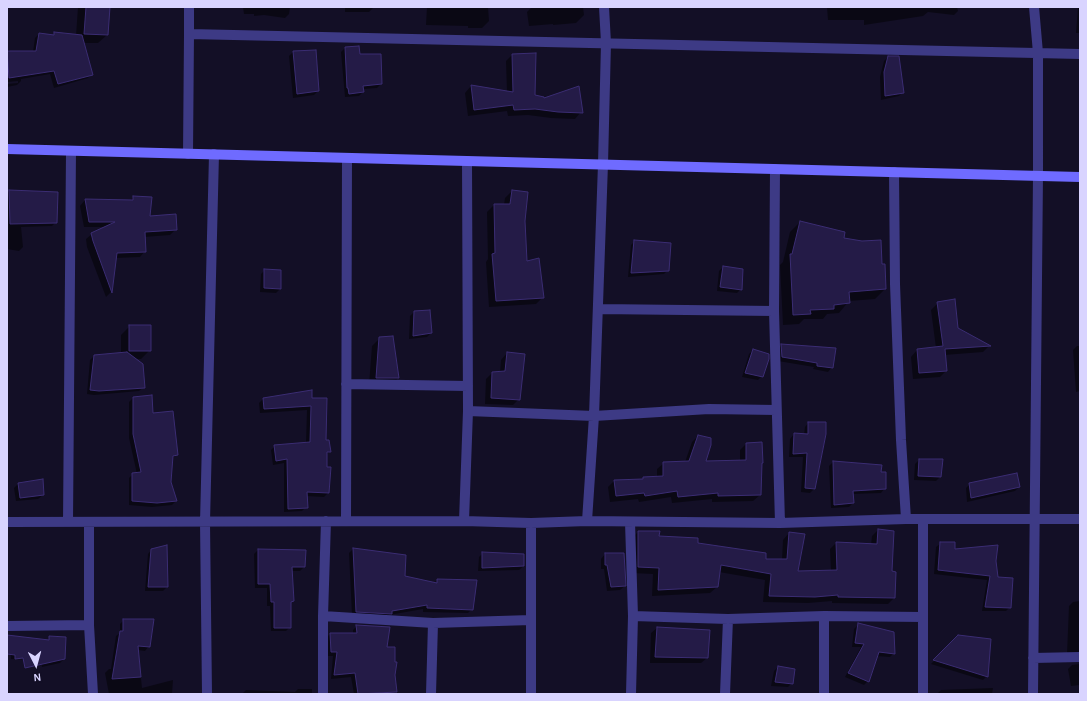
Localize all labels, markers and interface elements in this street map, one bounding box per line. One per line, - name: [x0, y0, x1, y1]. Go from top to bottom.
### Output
- north arrow: [16, 645, 56, 685]
- text: N: [33, 672, 42, 683]

